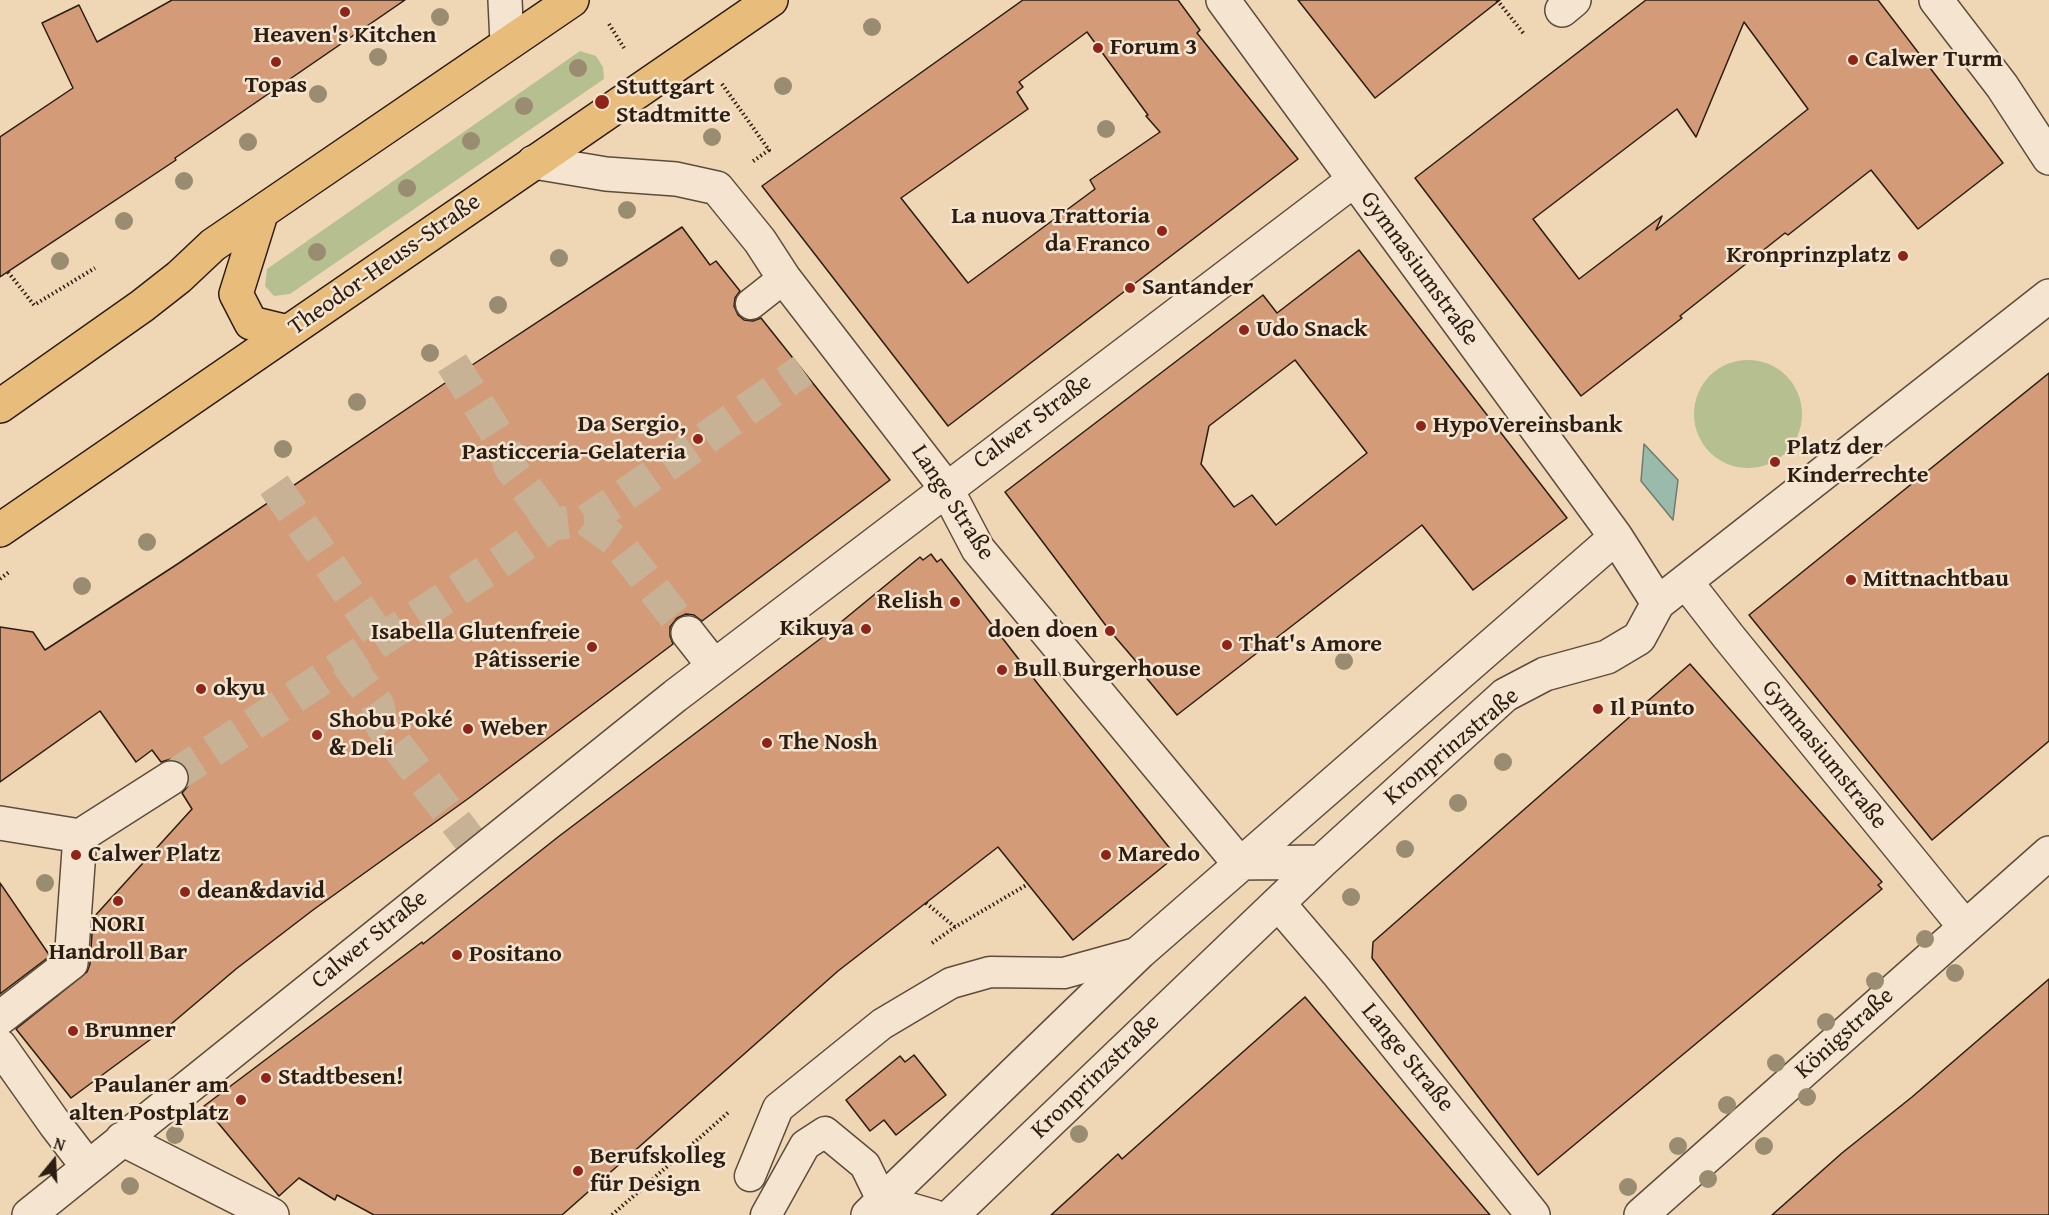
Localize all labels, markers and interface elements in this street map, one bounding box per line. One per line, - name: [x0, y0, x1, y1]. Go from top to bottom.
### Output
- marker: Heaven's Kitchen: [338, 5, 352, 19]
- place label: Heaven's Kitchen: [254, 22, 436, 50]
- place label: Forum 3: [1110, 34, 1197, 62]
- marker: Forum 3: [1091, 41, 1105, 55]
- place label: Calwer Turm: [1865, 46, 2003, 74]
- marker: Calwer Turm: [1846, 53, 1860, 67]
- marker: Topas: [269, 55, 283, 69]
- place label: Topas: [245, 72, 307, 100]
- place label: Stuttgart Stadtmitte: [616, 74, 731, 130]
- marker: Stuttgart Stadtmitte: [593, 93, 611, 111]
- street label: Gymnasiumstraße: [1353, 186, 1485, 352]
- street label: Theodor-Heuss-Straße: [284, 188, 486, 342]
- place label: La nuova Trattoria da Franco: [951, 203, 1150, 259]
- marker: La nuova Trattoria da Franco: [1155, 224, 1169, 238]
- place label: Kronprinzplatz: [1727, 242, 1891, 270]
- marker: Kronprinzplatz: [1896, 249, 1910, 263]
- place label: Santander: [1142, 274, 1253, 302]
- marker: Santander: [1123, 281, 1137, 295]
- place label: Udo Snack: [1256, 316, 1367, 344]
- marker: Udo Snack: [1237, 323, 1251, 337]
- street label: Calwer Straße: [968, 368, 1098, 476]
- place label: Da Sergio, Pasticceria-Gelateria: [462, 411, 686, 467]
- place label: HypoVereinsbank: [1433, 412, 1622, 440]
- marker: HypoVereinsbank: [1414, 419, 1428, 433]
- marker: Da Sergio, Pasticceria-Gelateria: [691, 432, 705, 446]
- place label: Platz der Kinderrechte: [1787, 434, 1929, 490]
- street label: Lange Straße: [904, 440, 1000, 566]
- marker: Platz der Kinderrechte: [1768, 455, 1782, 469]
- place label: Mittnachtbau: [1863, 566, 2009, 594]
- marker: Mittnachtbau: [1844, 573, 1858, 587]
- place label: Relish: [877, 588, 943, 616]
- marker: Relish: [948, 595, 962, 609]
- place label: Kikuya: [780, 615, 854, 643]
- place label: doen doen: [988, 617, 1098, 645]
- place label: Isabella Glutenfreie Pâtisserie: [371, 619, 580, 675]
- marker: Kikuya: [859, 622, 873, 636]
- marker: doen doen: [1103, 624, 1117, 638]
- place label: That's Amore: [1239, 631, 1382, 659]
- marker: That's Amore: [1220, 638, 1234, 652]
- marker: Isabella Glutenfreie Pâtisserie: [585, 640, 599, 654]
- place label: Bull Burgerhouse: [1014, 656, 1201, 684]
- marker: Bull Burgerhouse: [995, 663, 1009, 677]
- place label: okyu: [213, 675, 265, 703]
- street label: Gymnasiumstraße: [1755, 675, 1893, 835]
- marker: okyu: [194, 682, 208, 696]
- street label: Kronprinzstraße: [1379, 682, 1525, 812]
- place label: Il Punto: [1610, 695, 1695, 723]
- marker: Il Punto: [1591, 702, 1605, 716]
- place label: Shobu Poké & Deli: [329, 707, 453, 763]
- place label: Weber: [480, 715, 547, 743]
- marker: Weber: [461, 722, 475, 736]
- marker: Shobu Poké & Deli: [310, 728, 324, 742]
- place label: The Nosh: [779, 729, 878, 757]
- marker: The Nosh: [760, 736, 774, 750]
- place label: Calwer Platz: [88, 841, 220, 869]
- place label: Maredo: [1118, 841, 1200, 869]
- marker: Calwer Platz: [69, 848, 83, 862]
- marker: Maredo: [1099, 848, 1113, 862]
- place label: dean&david: [197, 878, 325, 906]
- marker: dean&david: [178, 885, 192, 899]
- street label: Calwer Straße: [306, 885, 434, 995]
- marker: NORI Handroll Bar: [111, 894, 125, 908]
- place label: NORI Handroll Bar: [49, 911, 187, 967]
- place label: Positano: [469, 941, 562, 969]
- marker: Positano: [450, 948, 464, 962]
- street label: Königstraße: [1790, 982, 1900, 1086]
- street label: Lange Straße: [1354, 998, 1460, 1118]
- street label: Kronprinzstraße: [1026, 1009, 1166, 1145]
- place label: Brunner: [85, 1017, 176, 1045]
- marker: Brunner: [66, 1024, 80, 1038]
- place label: Stadtbesen!: [278, 1064, 404, 1092]
- marker: Stadtbesen!: [259, 1071, 273, 1085]
- place label: Paulaner am alten Postplatz: [69, 1072, 229, 1128]
- marker: Paulaner am alten Postplatz: [234, 1093, 248, 1107]
- north arrow: [24, 1131, 84, 1191]
- text: N: [51, 1131, 68, 1157]
- place label: Berufskolleg für Design: [590, 1143, 725, 1199]
- marker: Berufskolleg für Design: [571, 1164, 585, 1178]

